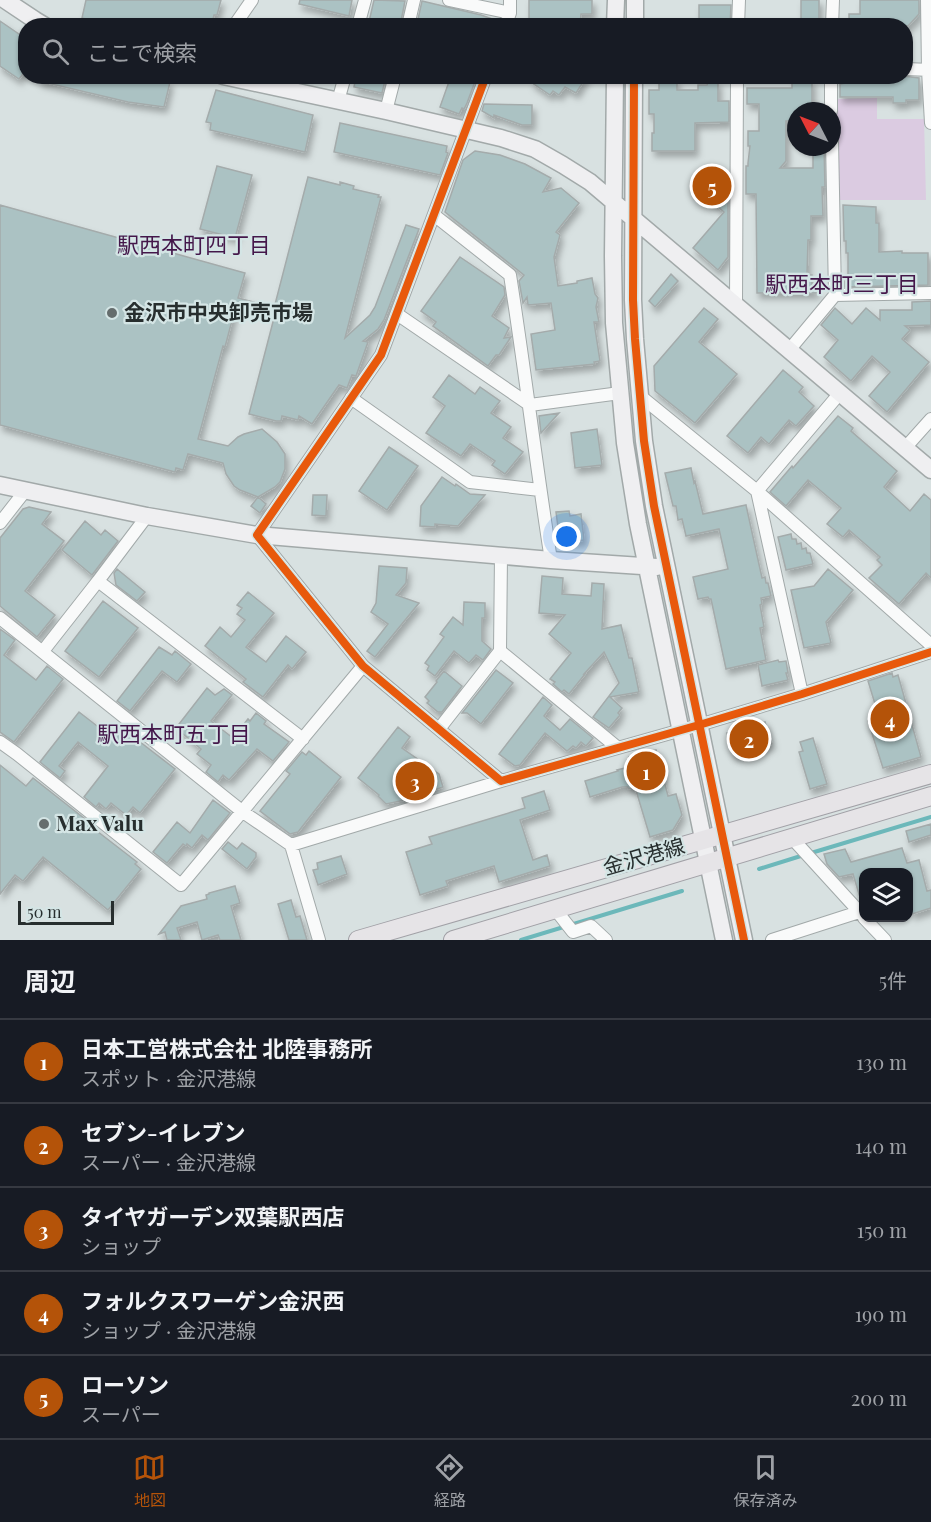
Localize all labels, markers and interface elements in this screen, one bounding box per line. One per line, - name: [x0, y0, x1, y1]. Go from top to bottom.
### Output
- search box: [18, 18, 913, 84]
- icon: search: [39, 35, 72, 68]
- text: ここで検索: [87, 37, 197, 67]
- north arrow: [787, 102, 841, 156]
- pin: 5: [692, 164, 732, 208]
- district label: 駅西本町四丁目: [117, 229, 271, 259]
- district label: 駅西本町三丁目: [765, 268, 919, 298]
- place label: 金沢市中央卸売市場: [124, 297, 313, 325]
- marker: 金沢市中央卸売市場: [105, 306, 119, 320]
- your location: [552, 522, 581, 551]
- pin: 4: [870, 696, 910, 742]
- pin: 2: [730, 716, 768, 762]
- district label: 駅西本町五丁目: [97, 718, 251, 748]
- pin: 1: [626, 748, 666, 794]
- pin: 3: [396, 758, 434, 804]
- place label: Max Valu: [56, 808, 144, 836]
- marker: Max Valu: [37, 817, 51, 831]
- street label: 金沢港線: [599, 830, 688, 880]
- map controls: [859, 868, 913, 922]
- button: layers: [859, 868, 913, 922]
- scale bar: [18, 898, 114, 926]
- text: 50 m: [27, 901, 61, 922]
- text: 周辺: [24, 963, 76, 998]
- text: 5件: [879, 966, 907, 993]
- text: 日本工営株式会社 北陸事務所: [81, 1033, 372, 1063]
- text: 1: [40, 1048, 47, 1075]
- text: 130 m: [856, 1048, 907, 1075]
- text: スポット · 金沢港線: [81, 1064, 256, 1091]
- text: セブン-イレブン: [81, 1117, 246, 1147]
- text: 2: [38, 1132, 49, 1159]
- text: 140 m: [855, 1132, 907, 1159]
- text: スーパー · 金沢港線: [81, 1148, 256, 1175]
- text: タイヤガーデン双葉駅西店: [81, 1201, 344, 1231]
- text: 3: [39, 1216, 48, 1243]
- text: 150 m: [857, 1216, 907, 1243]
- text: ショップ: [81, 1232, 161, 1259]
- text: フォルクスワーゲン金沢西: [81, 1285, 344, 1315]
- text: 4: [38, 1300, 49, 1327]
- text: 190 m: [855, 1300, 907, 1327]
- text: ショップ · 金沢港線: [81, 1316, 256, 1343]
- text: ローソン: [81, 1369, 169, 1399]
- text: 5: [39, 1384, 48, 1411]
- text: 200 m: [851, 1384, 907, 1411]
- text: スーパー: [81, 1400, 161, 1427]
- tab: 地図: [133, 1451, 166, 1511]
- tab: 経路: [433, 1451, 466, 1511]
- tab: 保存済み: [733, 1451, 797, 1511]

